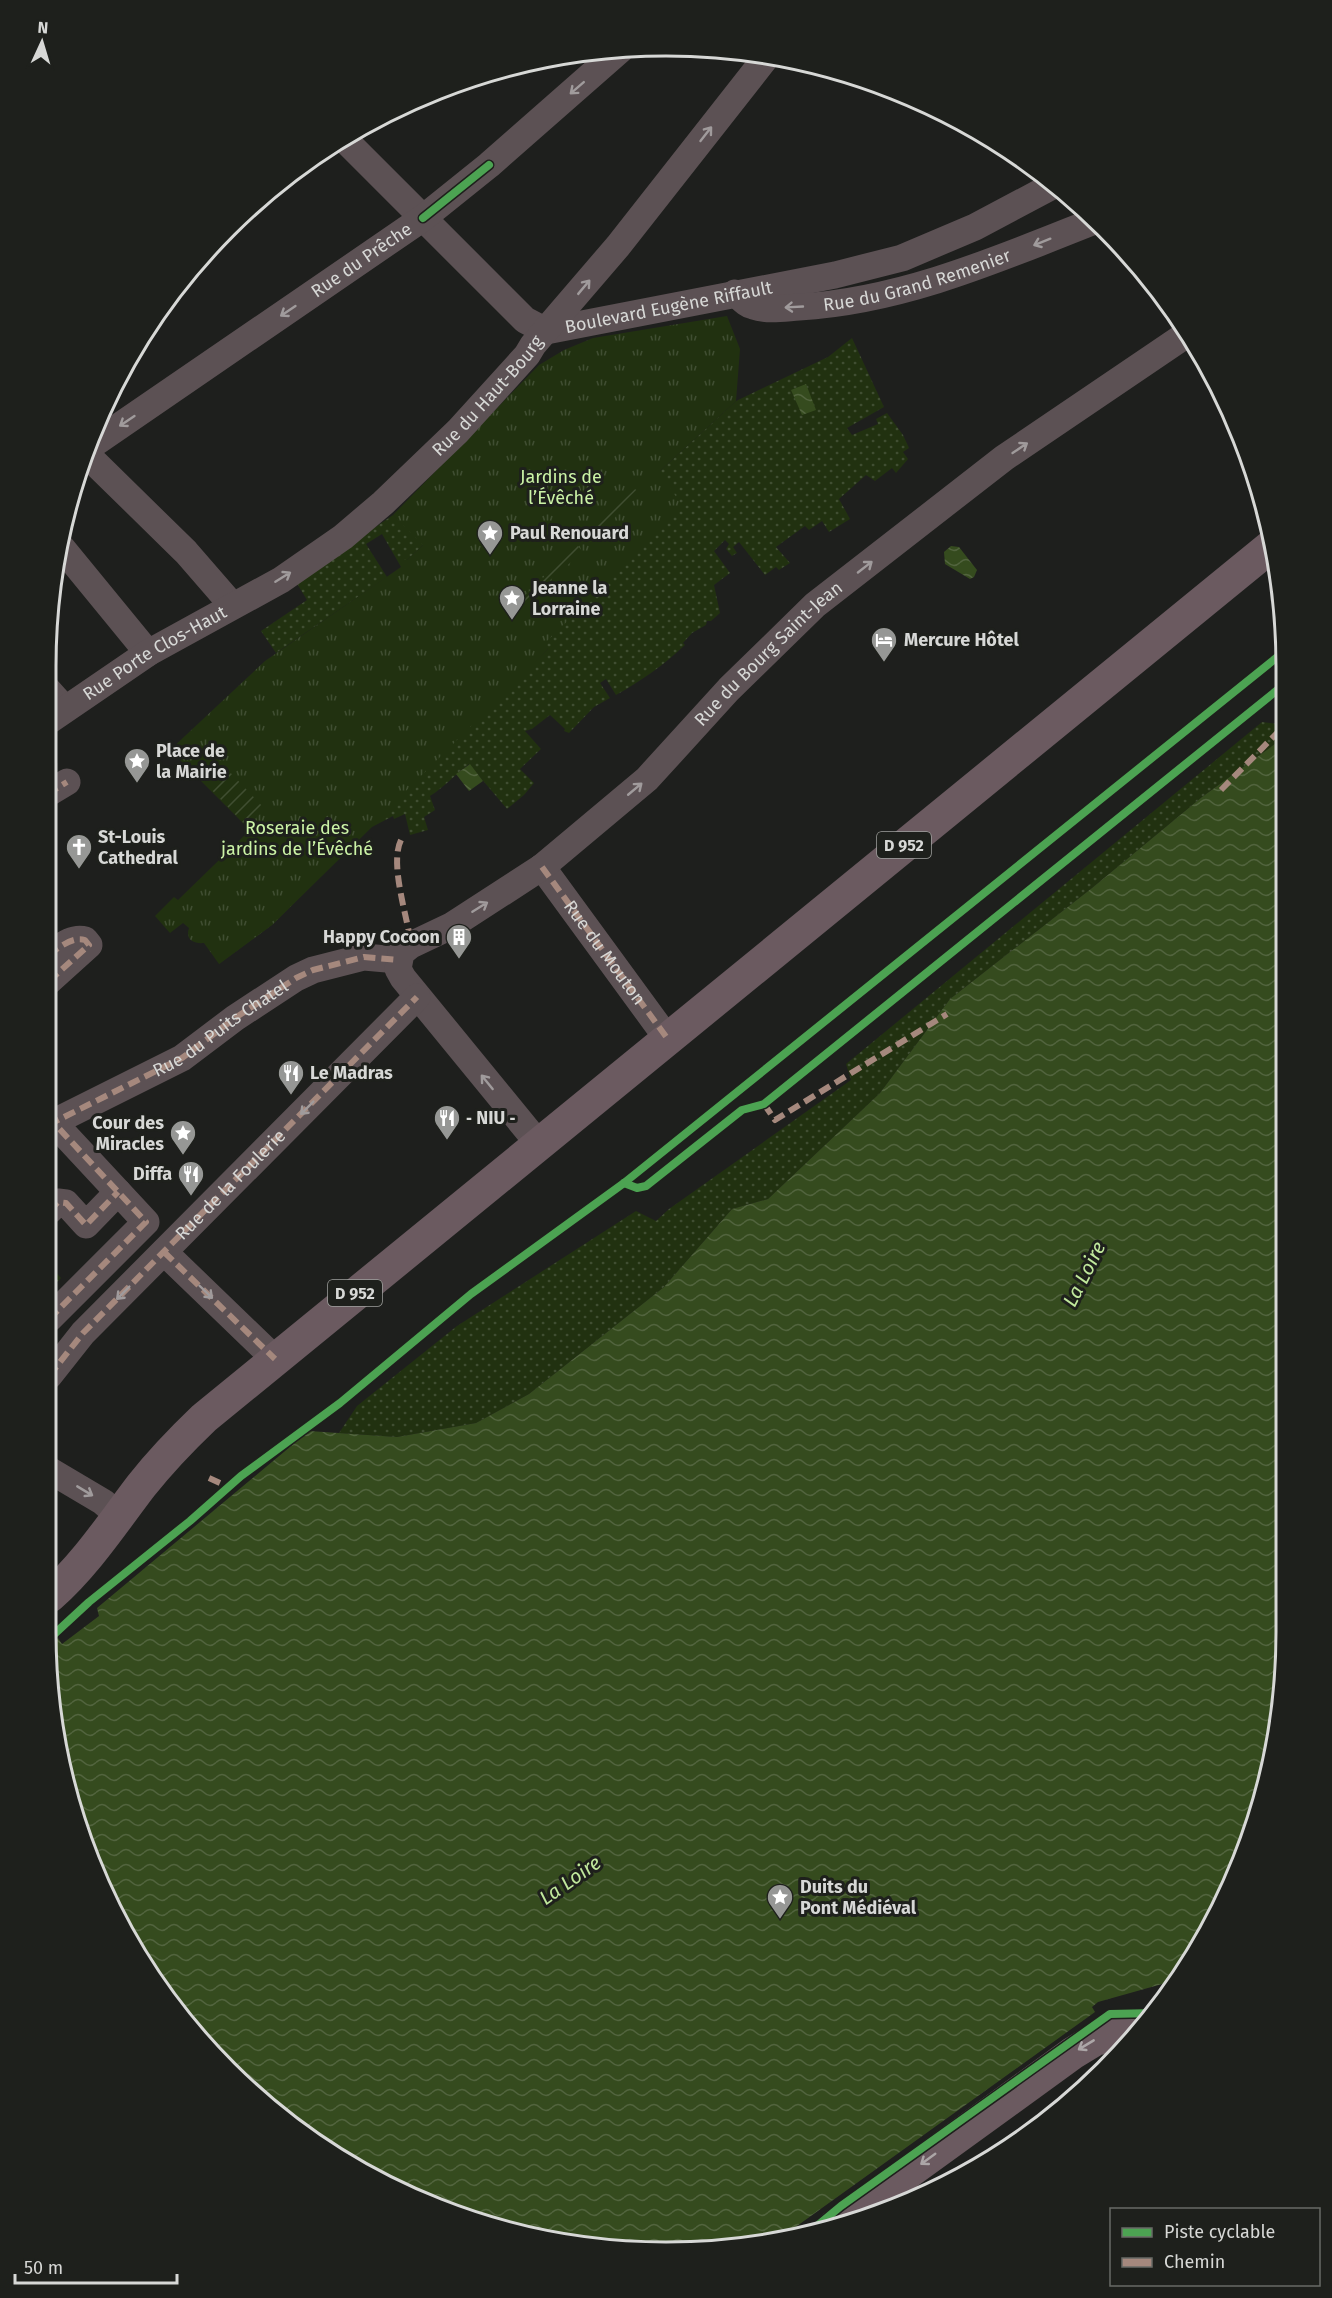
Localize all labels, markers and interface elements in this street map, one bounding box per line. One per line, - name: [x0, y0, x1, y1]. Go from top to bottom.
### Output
- north arrow: [12, 12, 72, 72]
- text: N: [37, 18, 49, 37]
- one-way arrow: [570, 81, 585, 95]
- one-way arrow: [699, 127, 712, 143]
- street label: Rue du Prêche: [307, 218, 416, 302]
- one-way arrow: [1034, 237, 1052, 248]
- street label: Rue du Grand Remenier: [822, 244, 1014, 316]
- street label: Boulevard Eugène Riffault: [563, 276, 775, 338]
- one-way arrow: [577, 279, 590, 295]
- one-way arrow: [785, 302, 805, 313]
- one-way arrow: [280, 305, 297, 317]
- street label: Rue du Haut-Bourg: [427, 330, 548, 461]
- one-way arrow: [120, 415, 136, 427]
- one-way arrow: [1011, 441, 1028, 454]
- park label: Jardins de l’Évêché: [520, 466, 602, 509]
- place icon: Paul Renouard: [475, 518, 505, 556]
- place label: Paul Renouard: [510, 522, 629, 544]
- one-way arrow: [857, 560, 873, 573]
- one-way arrow: [274, 571, 291, 583]
- place label: Jeanne la Lorraine: [531, 577, 608, 620]
- street label: Rue du Bourg Saint-Jean: [690, 577, 847, 731]
- place icon: Jeanne la Lorraine: [497, 583, 527, 621]
- street label: Rue Porte Clos-Haut: [79, 601, 231, 705]
- hotel icon: Mercure Hôtel: [869, 625, 899, 663]
- place label: Mercure Hôtel: [904, 629, 1019, 651]
- place label: Place de la Mairie: [156, 740, 227, 783]
- place icon: Place de la Mairie: [122, 746, 152, 784]
- one-way arrow: [627, 782, 642, 796]
- park label: Roseraie des jardins de l’Évêché: [220, 817, 373, 860]
- place label: St-Louis Cathedral: [98, 826, 178, 869]
- church icon: St-Louis Cathedral: [64, 832, 94, 870]
- road number: D 952: [877, 832, 931, 858]
- street label: Rue du Mouton: [559, 896, 650, 1009]
- one-way arrow: [471, 901, 488, 913]
- building icon: Happy Cocoon: [444, 922, 474, 960]
- place label: Happy Cocoon: [323, 926, 440, 948]
- street label: Rue du Puits Chatel: [149, 975, 292, 1082]
- restaurant icon: Le Madras: [276, 1058, 306, 1096]
- place label: Le Madras: [310, 1062, 393, 1084]
- one-way arrow: [480, 1074, 493, 1090]
- one-way arrow: [300, 1100, 315, 1115]
- restaurant icon: ‑ NIU ‑: [432, 1103, 462, 1141]
- place label: ‑ NIU ‑: [466, 1107, 515, 1129]
- place label: Cour des Miracles: [92, 1112, 164, 1155]
- place icon: Cour des Miracles: [168, 1118, 198, 1156]
- street label: Rue de la Foulerie: [171, 1125, 290, 1245]
- restaurant icon: Diffa: [176, 1159, 206, 1197]
- place label: Diffa: [133, 1163, 172, 1185]
- water label: La Loire: [1057, 1237, 1111, 1311]
- road number: D 952: [328, 1280, 382, 1306]
- one-way arrow: [199, 1285, 214, 1300]
- one-way arrow: [116, 1286, 130, 1301]
- one-way arrow: [76, 1486, 93, 1498]
- water label: La Loire: [535, 1850, 605, 1910]
- place label: Duits du Pont Médiéval: [800, 1876, 917, 1919]
- place icon: Duits du Pont Médiéval: [765, 1882, 795, 1920]
- one-way arrow: [1078, 2039, 1095, 2051]
- one-way arrow: [920, 2152, 936, 2165]
- legend: [1110, 2208, 1320, 2286]
- text: Piste cyclable: [1164, 2221, 1275, 2243]
- scale bar: [15, 2247, 177, 2285]
- text: Chemin: [1164, 2251, 1225, 2273]
- text: 50 m: [24, 2257, 63, 2279]

